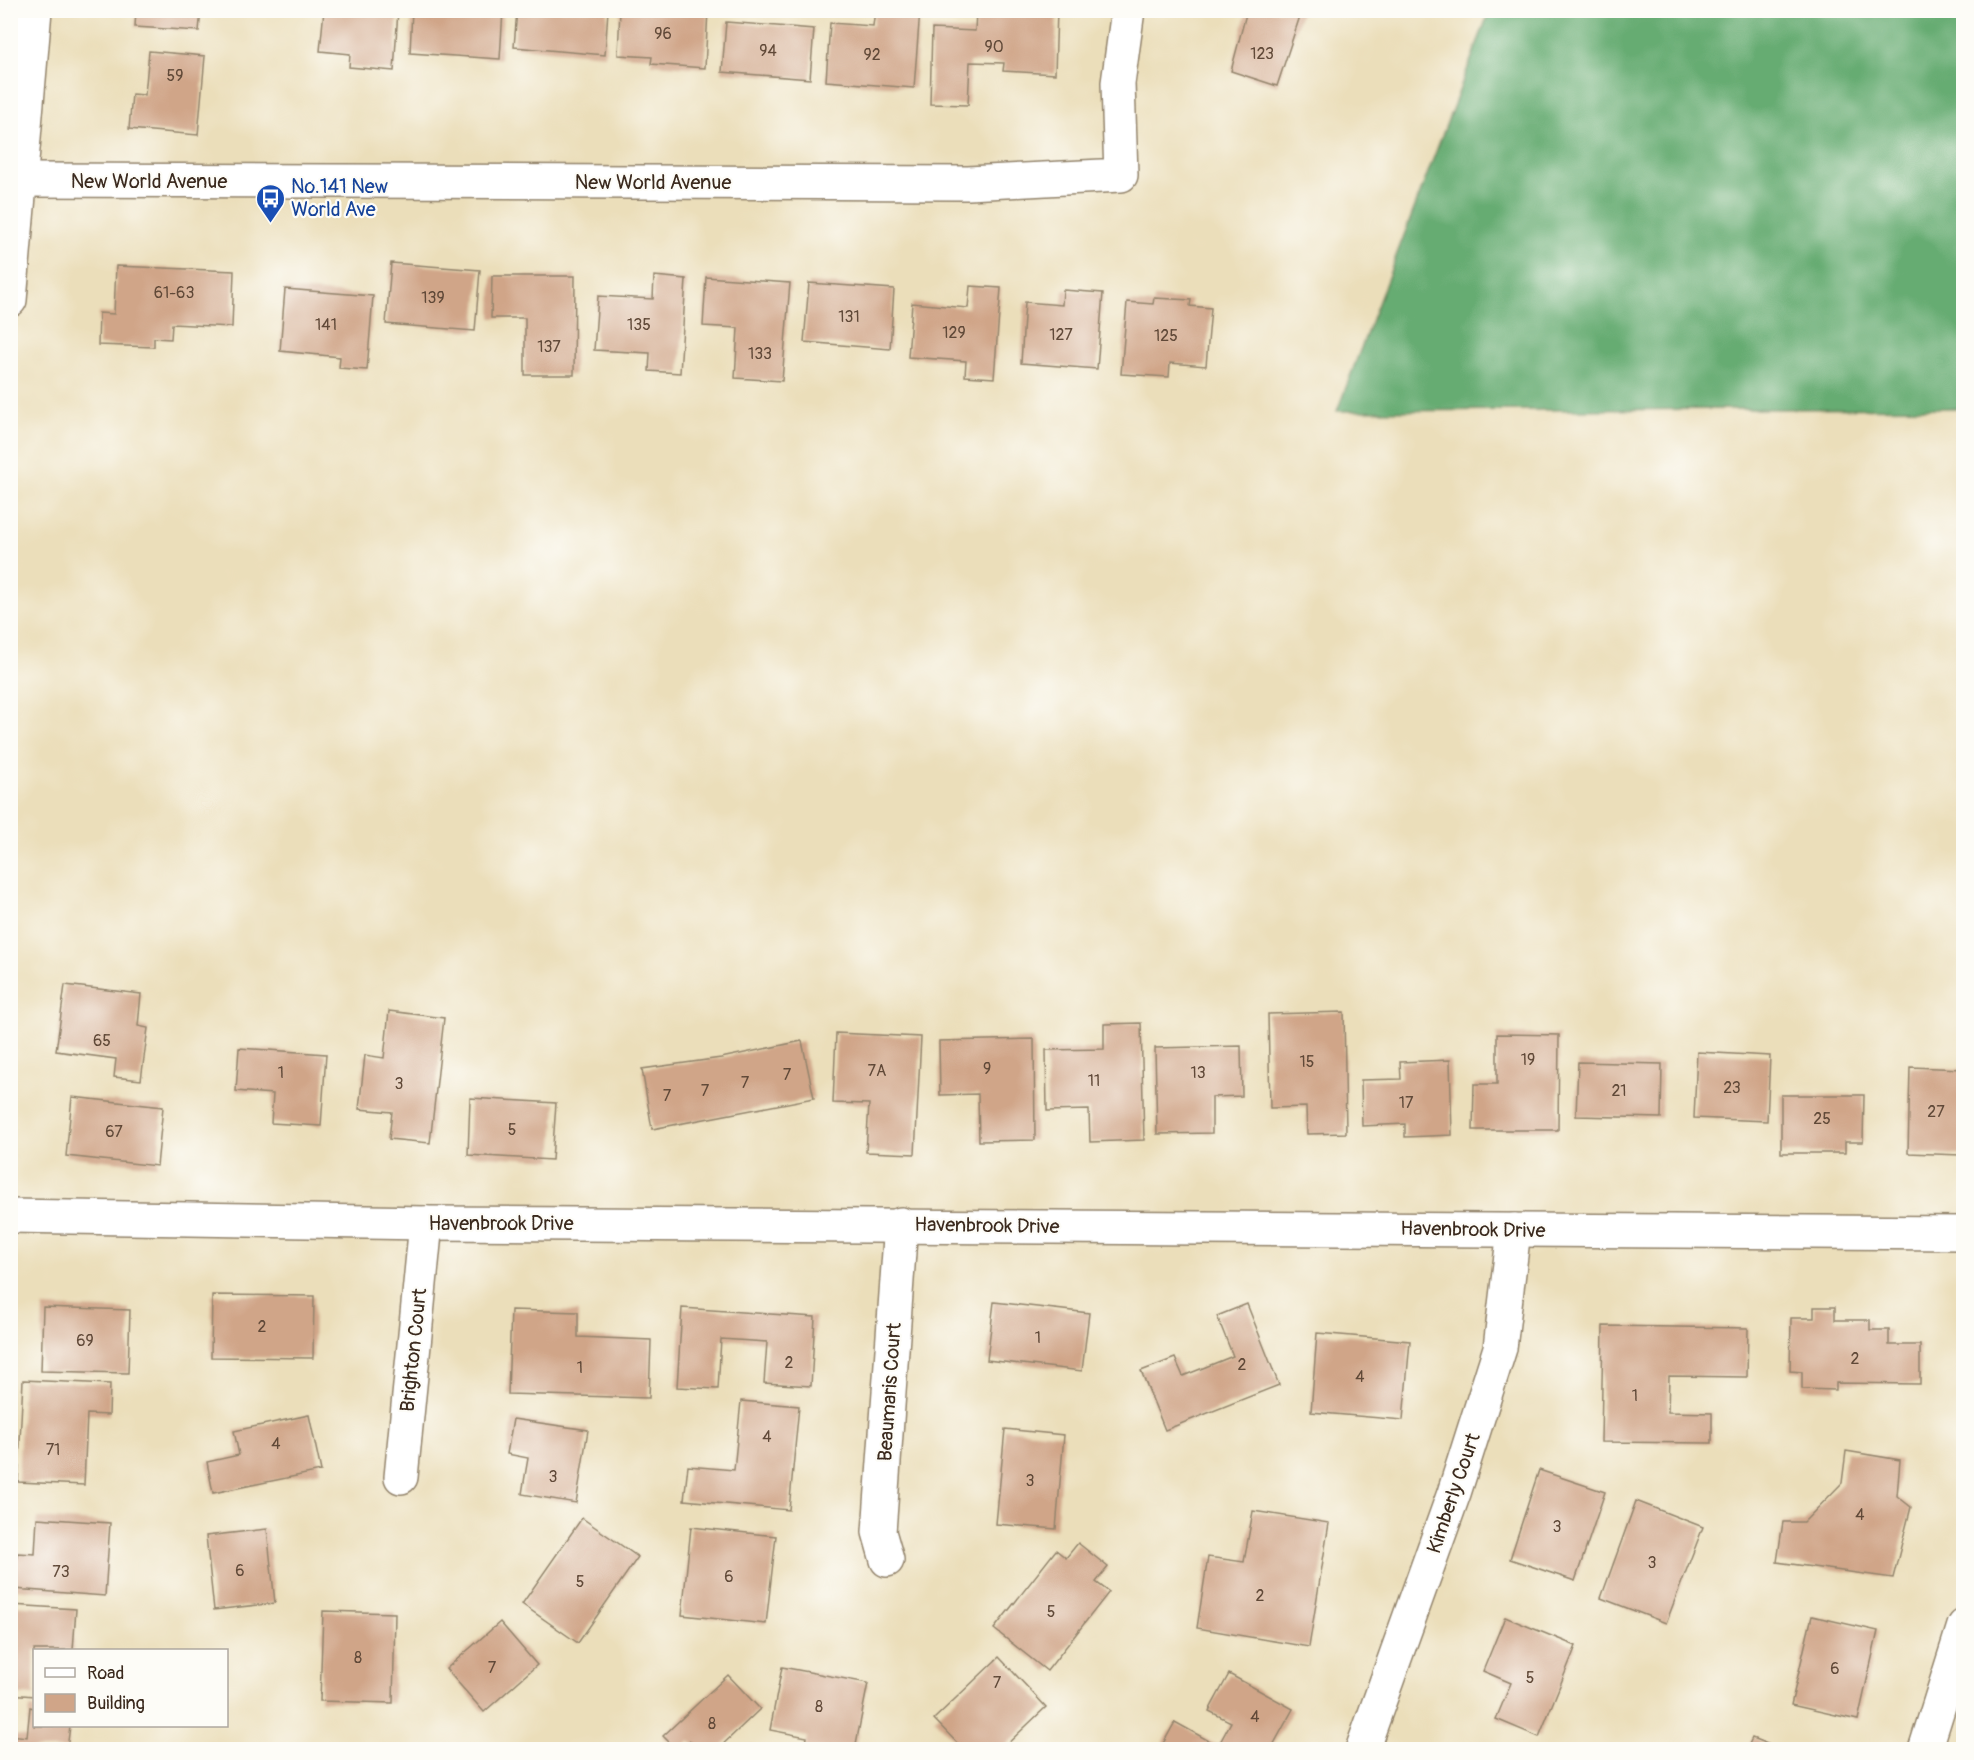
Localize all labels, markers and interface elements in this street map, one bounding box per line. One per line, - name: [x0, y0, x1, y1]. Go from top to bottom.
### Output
- house number: 96: [654, 24, 672, 44]
- house number: 90: [984, 37, 1004, 57]
- house number: 94: [759, 41, 777, 61]
- house number: 123: [1250, 44, 1274, 64]
- house number: 92: [863, 45, 881, 65]
- house number: 59: [167, 66, 183, 86]
- street label: New World Avenue: [71, 169, 227, 194]
- street label: New World Avenue: [575, 170, 731, 195]
- place label: No.141 New World Ave: [291, 174, 389, 222]
- bus stop icon: No.141 New World Ave: [254, 182, 286, 224]
- house number: 61-63: [154, 283, 194, 303]
- house number: 139: [421, 288, 445, 308]
- house number: 131: [838, 307, 860, 327]
- house number: 141: [315, 315, 337, 335]
- house number: 135: [627, 315, 651, 335]
- house number: 129: [942, 323, 966, 343]
- house number: 127: [1049, 325, 1073, 345]
- house number: 125: [1154, 326, 1178, 346]
- house number: 137: [537, 337, 561, 357]
- house number: 133: [748, 344, 772, 364]
- house number: 65: [93, 1031, 111, 1051]
- house number: 19: [1521, 1050, 1535, 1070]
- house number: 15: [1300, 1052, 1314, 1072]
- house number: 9: [983, 1059, 991, 1079]
- house number: 7A: [868, 1061, 886, 1081]
- house number: 1: [278, 1063, 284, 1083]
- house number: 13: [1190, 1063, 1206, 1083]
- house number: 7: [783, 1065, 792, 1085]
- house number: 11: [1088, 1071, 1100, 1091]
- house number: 7: [741, 1073, 750, 1093]
- house number: 3: [395, 1074, 404, 1094]
- house number: 23: [1723, 1078, 1741, 1098]
- house number: 7: [701, 1081, 710, 1101]
- house number: 21: [1611, 1081, 1627, 1101]
- house number: 7: [663, 1086, 672, 1106]
- house number: 17: [1399, 1093, 1414, 1113]
- house number: 27: [1927, 1102, 1945, 1122]
- house number: 25: [1813, 1109, 1831, 1129]
- house number: 5: [508, 1120, 516, 1140]
- house number: 67: [105, 1122, 123, 1142]
- street label: Havenbrook Drive: [428, 1211, 574, 1236]
- street label: Havenbrook Drive: [914, 1212, 1060, 1239]
- street label: Havenbrook Drive: [1400, 1216, 1546, 1243]
- street label: Brighton Court: [395, 1286, 433, 1413]
- house number: 2: [258, 1317, 267, 1337]
- street label: Beaumaris Court: [872, 1321, 907, 1462]
- house number: 1: [1035, 1328, 1041, 1348]
- house number: 69: [76, 1331, 94, 1351]
- house number: 2: [1851, 1349, 1860, 1369]
- house number: 2: [785, 1353, 794, 1373]
- house number: 2: [1238, 1355, 1247, 1375]
- house number: 1: [577, 1358, 583, 1378]
- house number: 4: [1355, 1367, 1365, 1387]
- house number: 1: [1632, 1386, 1638, 1406]
- house number: 4: [762, 1427, 772, 1447]
- street label: Kimberly Court: [1421, 1429, 1486, 1557]
- house number: 4: [271, 1434, 281, 1454]
- house number: 71: [46, 1440, 60, 1460]
- house number: 3: [549, 1467, 558, 1487]
- house number: 3: [1026, 1471, 1035, 1491]
- house number: 4: [1855, 1505, 1865, 1525]
- house number: 3: [1553, 1517, 1562, 1537]
- house number: 3: [1648, 1553, 1657, 1573]
- house number: 6: [235, 1561, 245, 1581]
- house number: 73: [52, 1562, 70, 1582]
- house number: 6: [724, 1567, 734, 1587]
- house number: 5: [576, 1572, 584, 1592]
- house number: 2: [1256, 1586, 1265, 1606]
- house number: 5: [1047, 1602, 1055, 1622]
- house number: 8: [354, 1648, 362, 1668]
- legend: [33, 1649, 228, 1727]
- house number: 7: [488, 1658, 497, 1678]
- house number: 6: [1830, 1659, 1840, 1679]
- text: Road: [87, 1662, 124, 1685]
- house number: 5: [1526, 1668, 1534, 1688]
- house number: 7: [993, 1673, 1002, 1693]
- text: Building: [87, 1692, 145, 1715]
- house number: 8: [815, 1697, 823, 1717]
- house number: 4: [1250, 1707, 1260, 1727]
- house number: 8: [708, 1714, 716, 1734]

